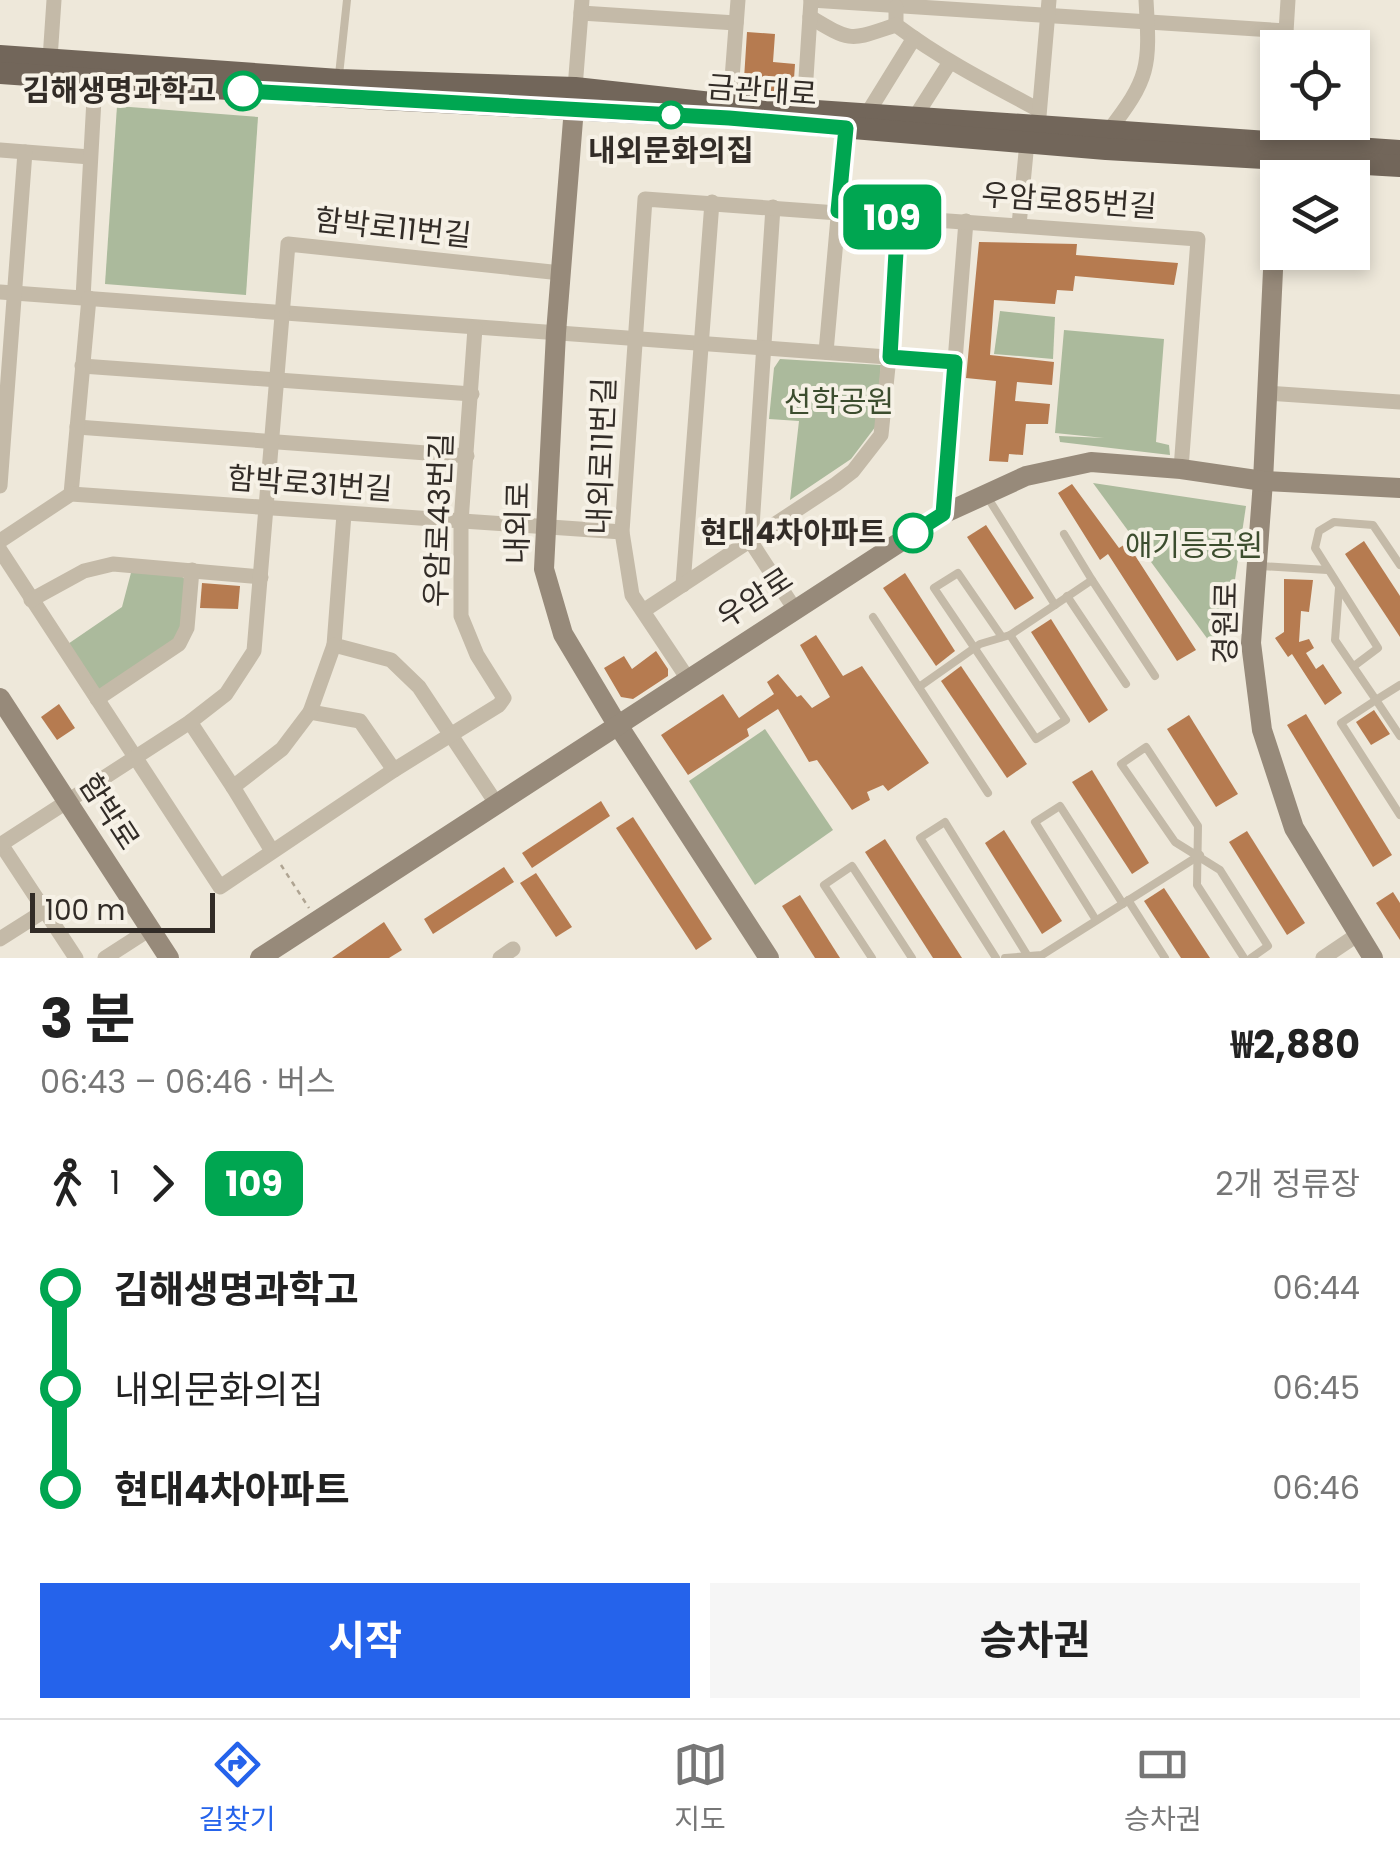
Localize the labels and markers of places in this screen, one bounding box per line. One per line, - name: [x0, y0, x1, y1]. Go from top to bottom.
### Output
- place label: 김해생명과학고: [23, 69, 216, 112]
- marker: 김해생명과학고: [224, 72, 262, 110]
- marker: 내외문화의집: [658, 102, 684, 128]
- place label: 내외문화의집: [588, 129, 754, 172]
- place label: 현대4차아파트: [700, 511, 886, 554]
- marker: 현대4차아파트: [894, 514, 932, 552]

